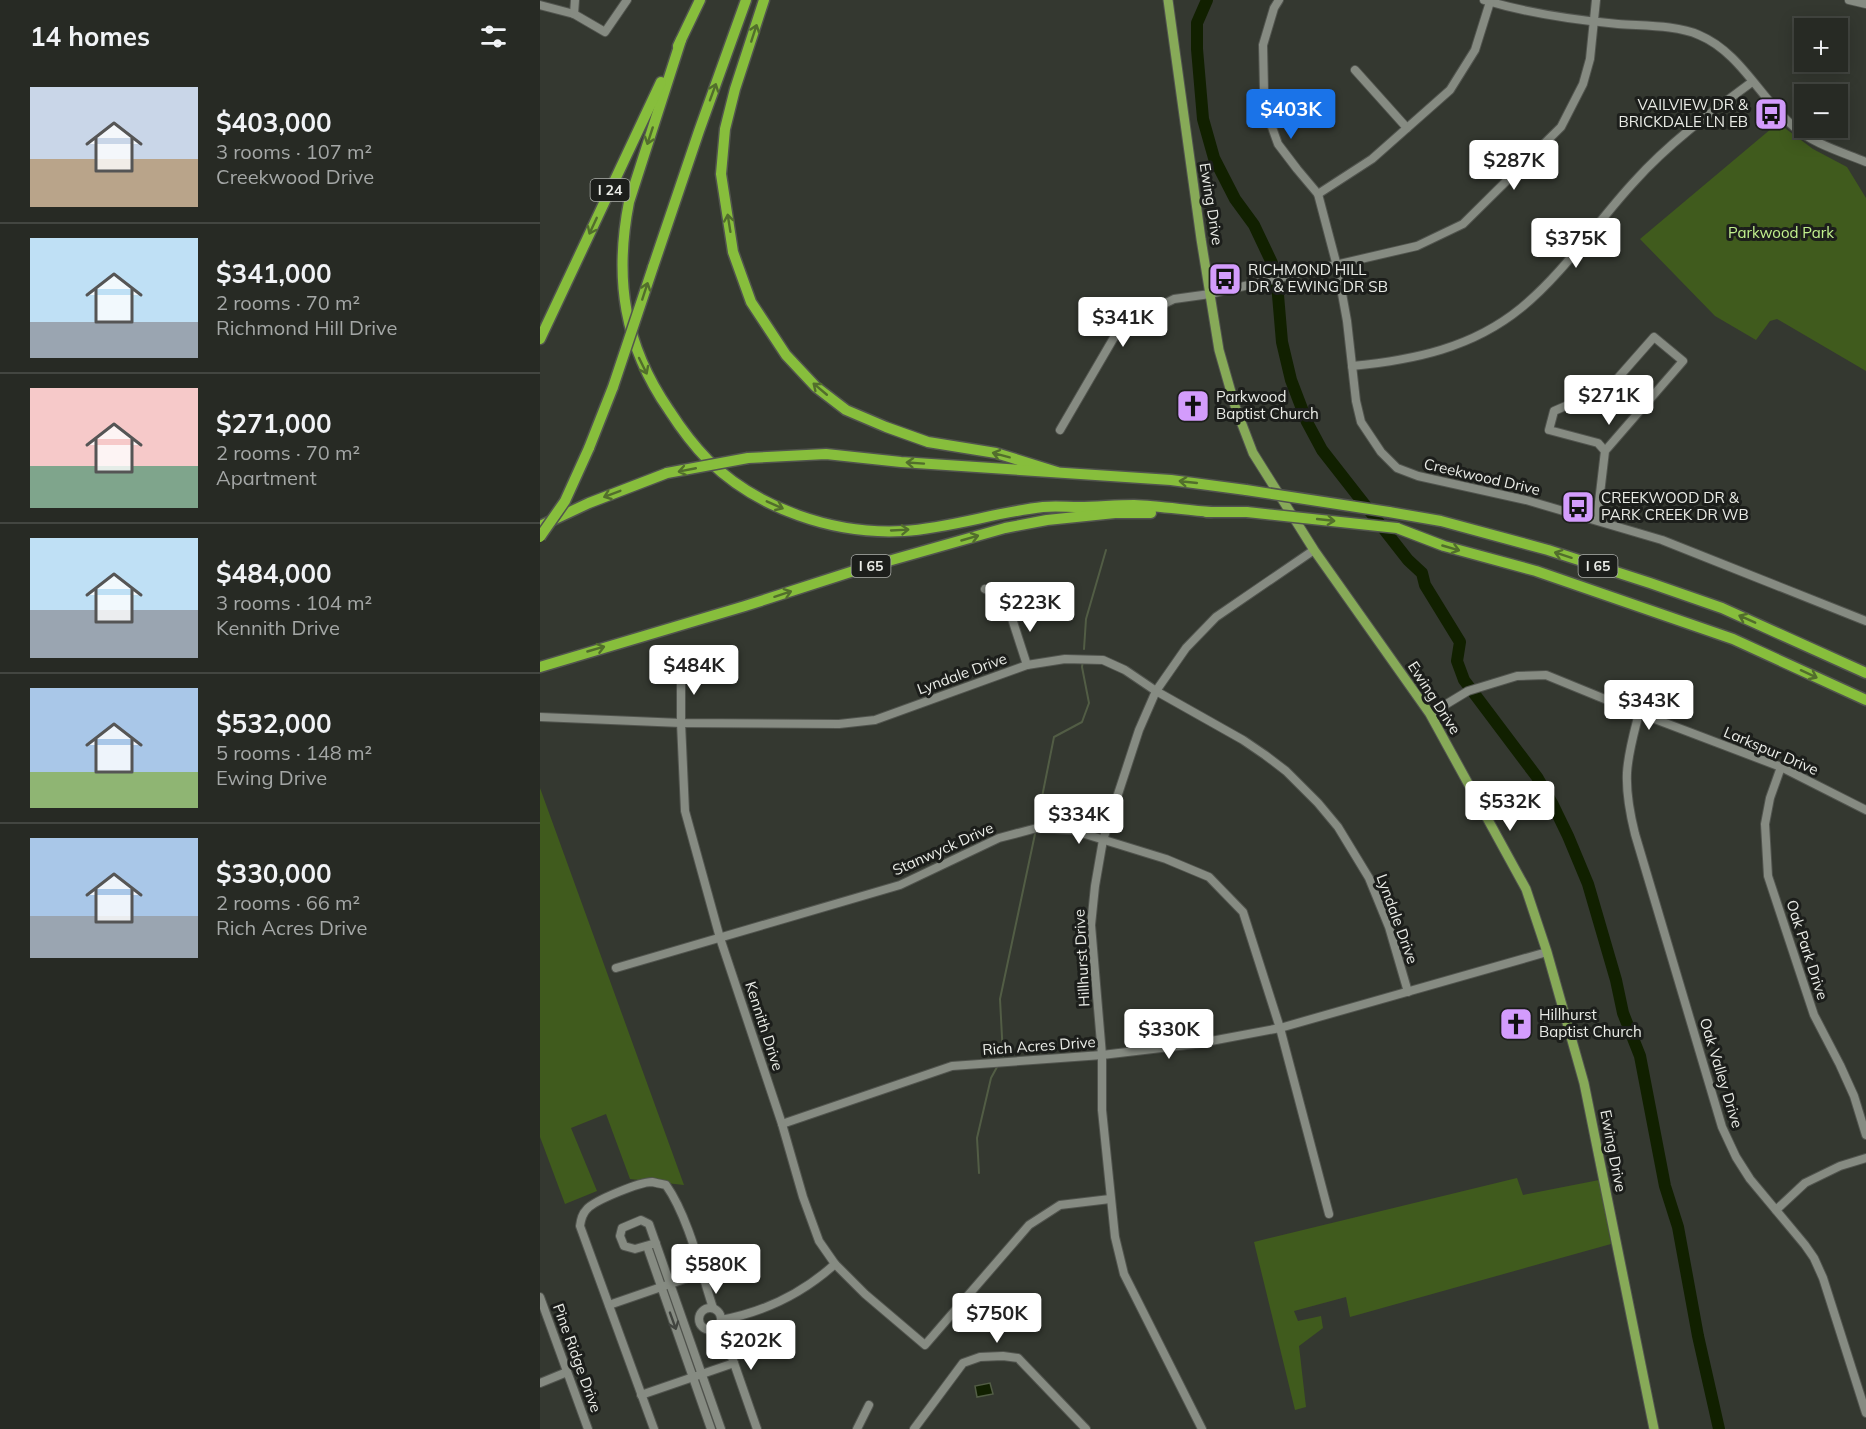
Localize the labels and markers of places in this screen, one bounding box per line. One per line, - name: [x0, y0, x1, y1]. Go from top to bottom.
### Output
- pin: $403K: [1249, 89, 1333, 140]
- place label: VAILVIEW DR & BRICKDALE LN EB: [1618, 95, 1749, 131]
- bus stop icon: VAILVIEW DR & BRICKDALE LN EB: [1753, 96, 1789, 132]
- pin: $287K: [1472, 140, 1556, 191]
- pin: $375K: [1534, 218, 1618, 269]
- place label: RICHMOND HILL DR & EWING DR SB: [1248, 260, 1388, 296]
- bus stop icon: RICHMOND HILL DR & EWING DR SB: [1207, 261, 1243, 297]
- pin: $341K: [1081, 297, 1165, 348]
- pin: $271K: [1567, 375, 1651, 426]
- place label: Parkwood Baptist Church: [1216, 387, 1319, 423]
- church icon: Parkwood Baptist Church: [1175, 388, 1211, 424]
- place label: CREEKWOOD DR & PARK CREEK DR WB: [1601, 488, 1749, 524]
- bus stop icon: CREEKWOOD DR & PARK CREEK DR WB: [1560, 489, 1596, 525]
- pin: $223K: [988, 582, 1072, 633]
- pin: $484K: [652, 645, 736, 696]
- pin: $343K: [1607, 680, 1691, 731]
- pin: $532K: [1468, 781, 1552, 832]
- pin: $334K: [1037, 794, 1121, 845]
- place label: Hillhurst Baptist Church: [1539, 1005, 1642, 1041]
- church icon: Hillhurst Baptist Church: [1498, 1006, 1534, 1042]
- pin: $330K: [1127, 1009, 1211, 1060]
- pin: $580K: [674, 1244, 758, 1295]
- pin: $750K: [955, 1293, 1039, 1344]
- pin: $202K: [709, 1320, 793, 1371]

